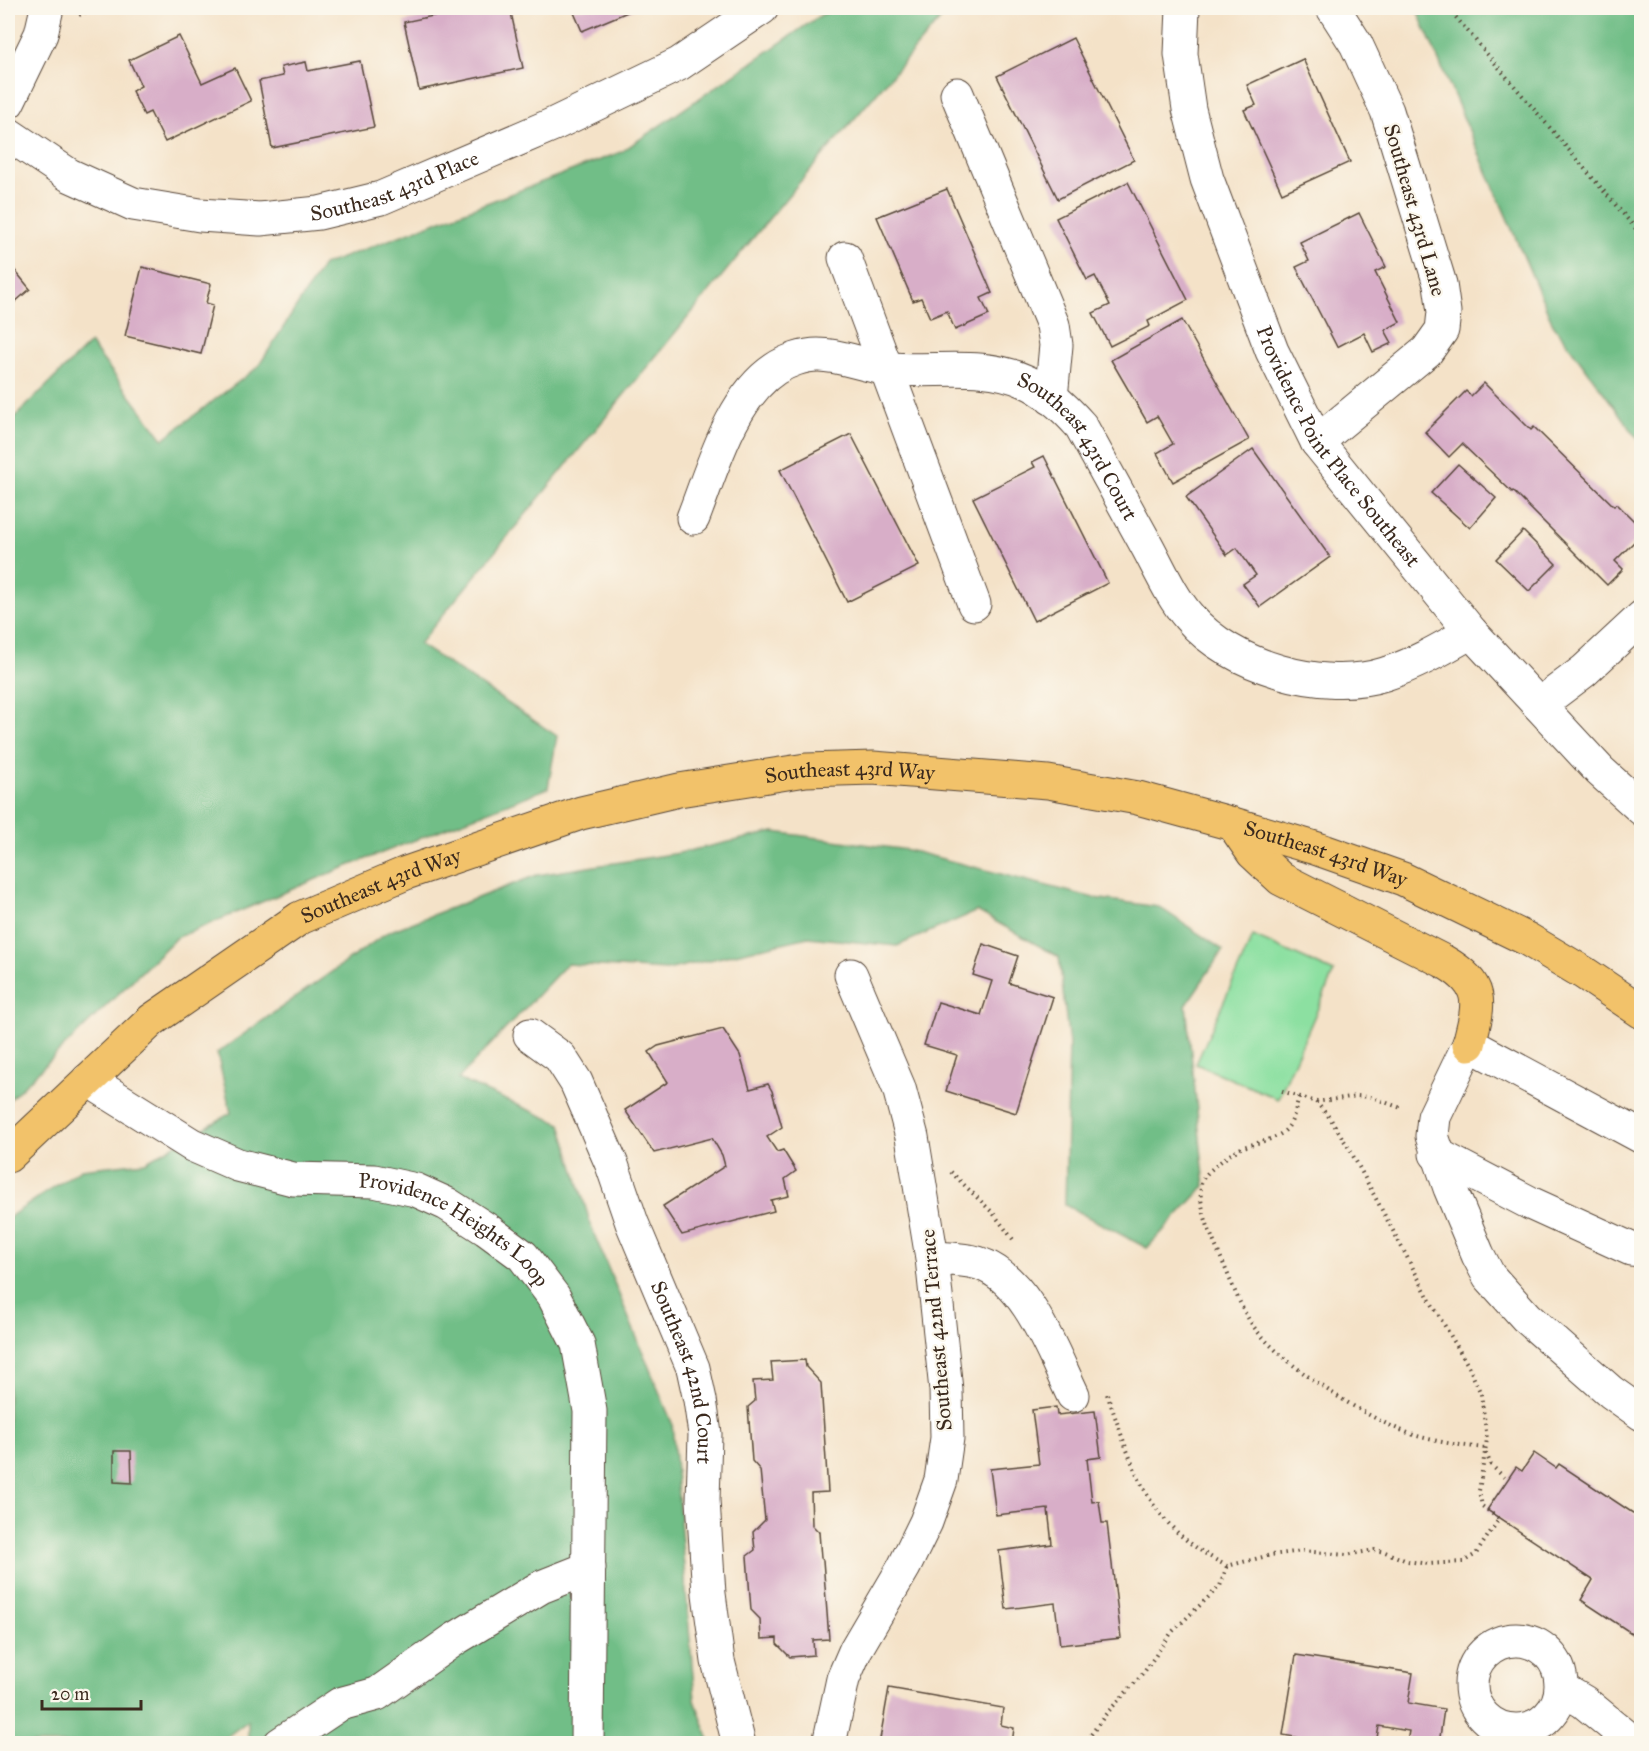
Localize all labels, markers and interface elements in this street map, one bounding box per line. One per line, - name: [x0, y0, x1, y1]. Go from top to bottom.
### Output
- street label: Southeast 43rd Lane: [1378, 121, 1452, 299]
- street label: Southeast 43rd Place: [309, 145, 483, 227]
- street label: Providence Point Place Southeast: [1251, 322, 1426, 573]
- street label: Southeast 43rd Court: [1013, 366, 1144, 525]
- street label: Southeast 43rd Way: [763, 755, 937, 789]
- street label: Southeast 43rd Way: [1241, 815, 1412, 893]
- street label: Southeast 43rd Way: [297, 842, 466, 929]
- street label: Providence Heights Loop: [358, 1168, 555, 1292]
- street label: Southeast 42nd Terrace: [914, 1228, 958, 1432]
- street label: Southeast 42nd Court: [645, 1277, 718, 1465]
- scale bar: [42, 1673, 141, 1711]
- text: 20 m: [51, 1683, 89, 1705]

